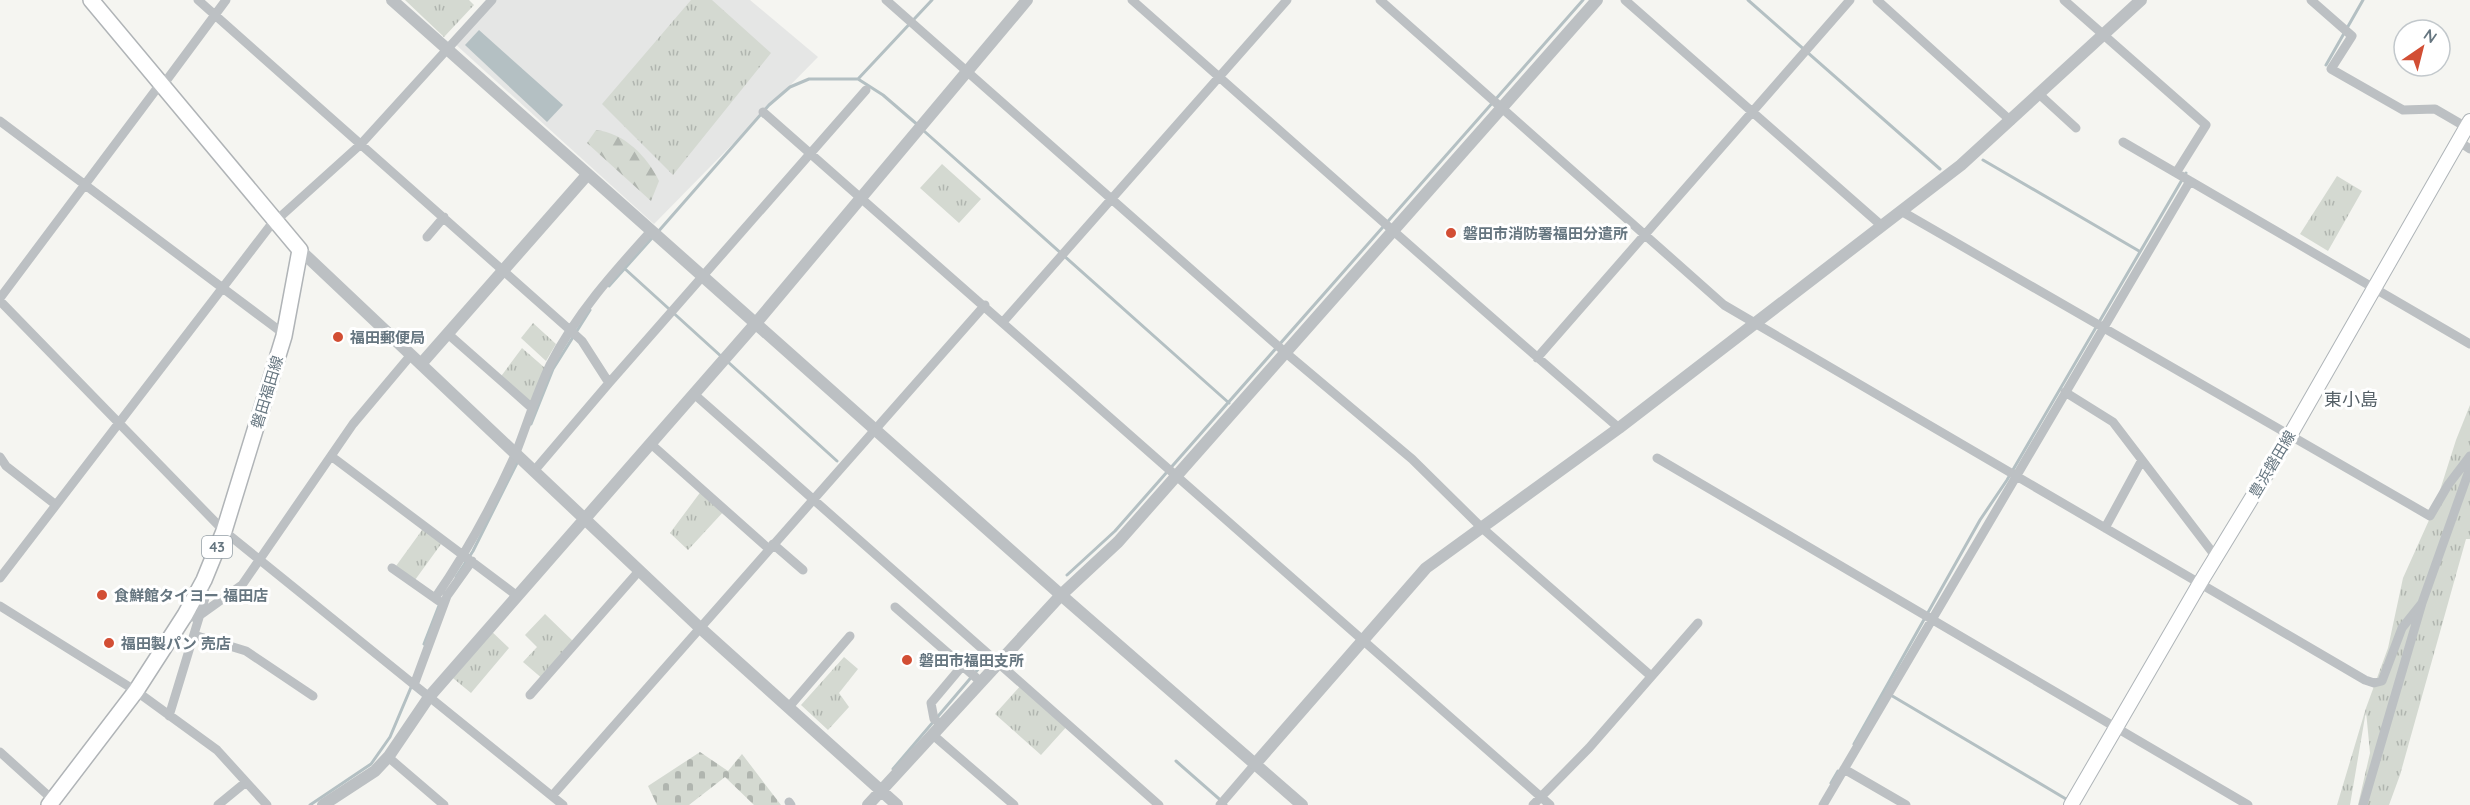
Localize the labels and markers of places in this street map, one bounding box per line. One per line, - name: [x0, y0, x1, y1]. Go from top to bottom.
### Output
- place label: 磐田市消防署福田分遣所: [1463, 224, 1628, 243]
- marker: 磐田市消防署福田分遣所: [1444, 226, 1458, 240]
- place label: 福田郵便局: [349, 328, 425, 347]
- marker: 福田郵便局: [331, 330, 345, 344]
- place label: 食鮮館タイヨー 福田店: [114, 586, 268, 605]
- marker: 食鮮館タイヨー 福田店: [95, 588, 109, 602]
- place label: 福田製パン 売店: [120, 634, 231, 653]
- marker: 福田製パン 売店: [102, 636, 116, 650]
- place label: 磐田市福田支所: [919, 651, 1024, 670]
- marker: 磐田市福田支所: [900, 653, 914, 667]

